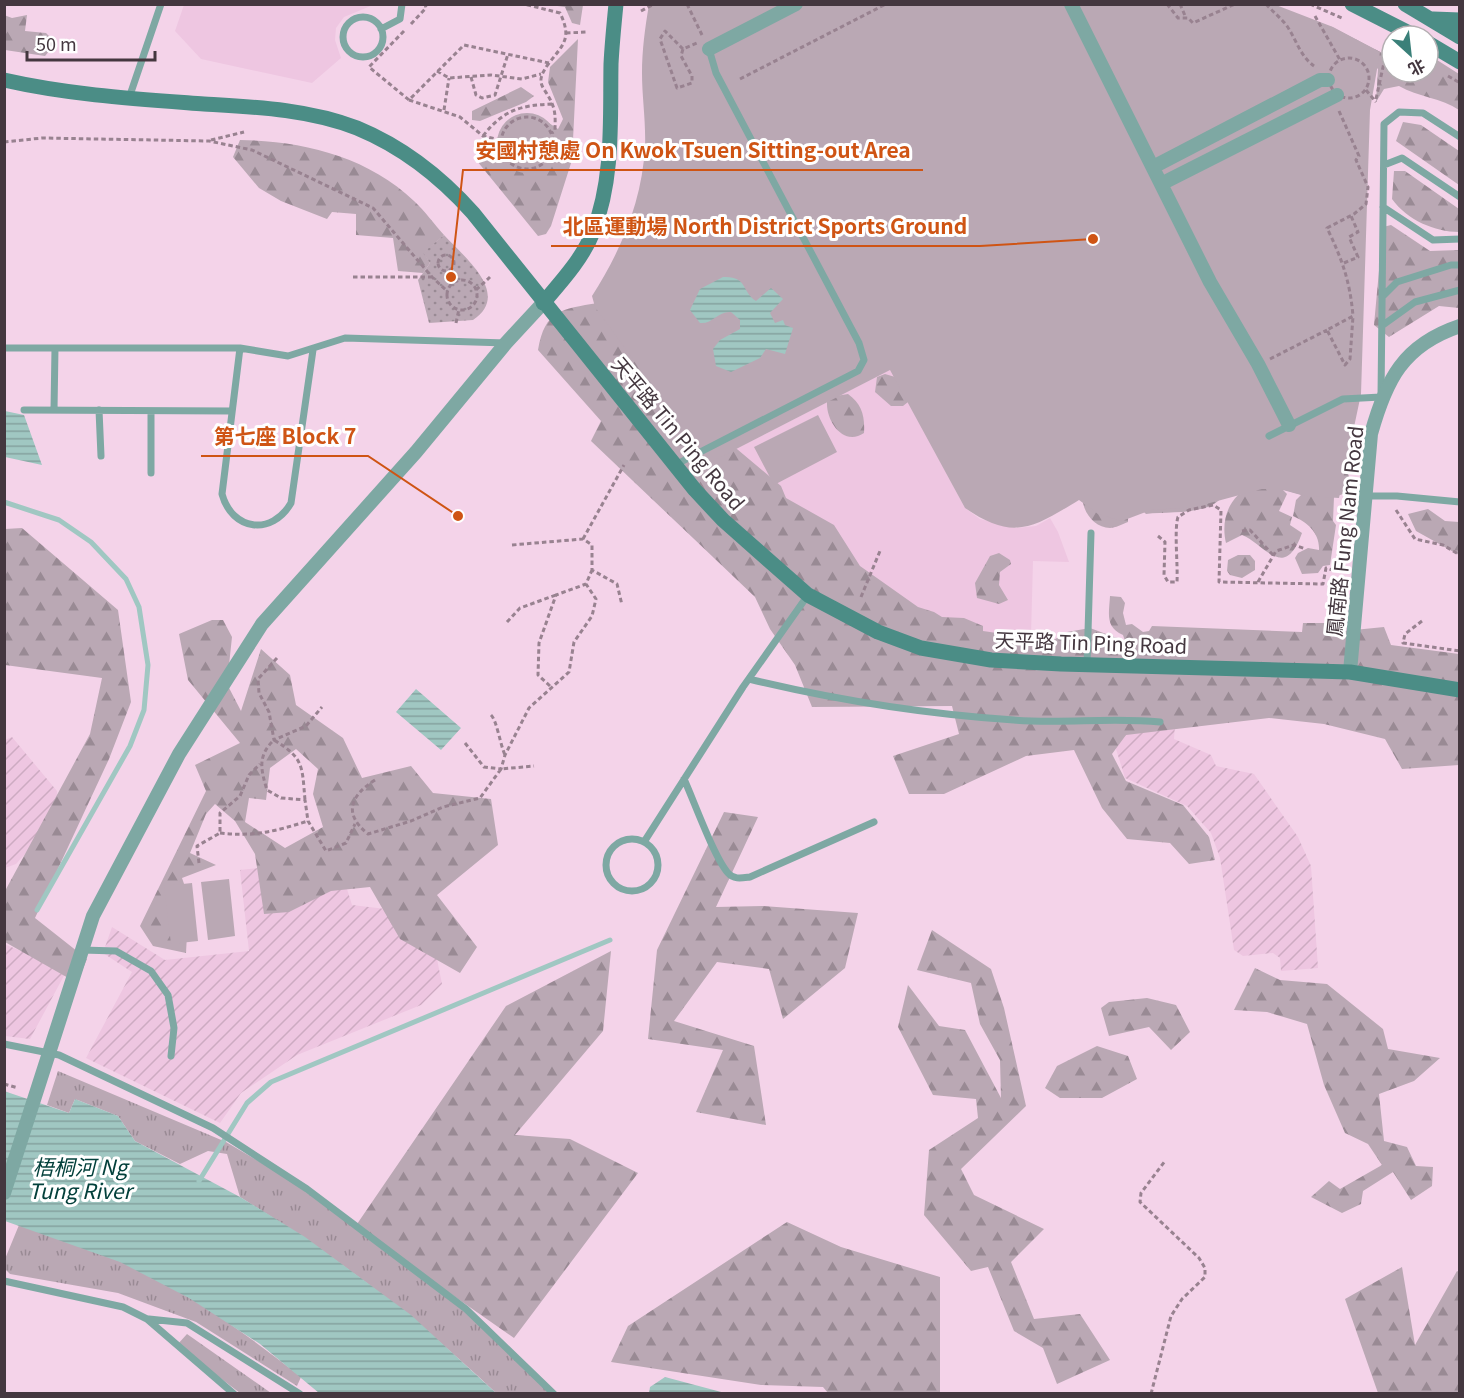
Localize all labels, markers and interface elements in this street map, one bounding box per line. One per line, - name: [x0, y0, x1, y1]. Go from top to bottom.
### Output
- scale bar: [27, 24, 154, 62]
- north arrow: [1380, 24, 1440, 84]
- text: 50 m: [36, 30, 77, 56]
- text: 北: [1405, 54, 1430, 83]
- callout: 安國村憩處 On Kwok Tsuen Sitting-out Area: [463, 131, 923, 170]
- text: 安國村憩處 On Kwok Tsuen Sitting-out Area: [475, 134, 911, 164]
- callout: 北區運動場 North District Sports Ground: [551, 207, 980, 246]
- text: 北區運動場 North District Sports Ground: [563, 210, 967, 240]
- street label: 天平路 Tin Ping Road: [606, 350, 752, 516]
- callout: 第七座 Block 7: [201, 417, 368, 456]
- text: 第七座 Block 7: [214, 420, 356, 450]
- street label: 鳳南路 Fung Nam Road: [1319, 424, 1369, 638]
- street label: 天平路 Tin Ping Road: [994, 624, 1188, 660]
- water label: 梧桐河 Ng Tung River: [28, 1151, 135, 1205]

